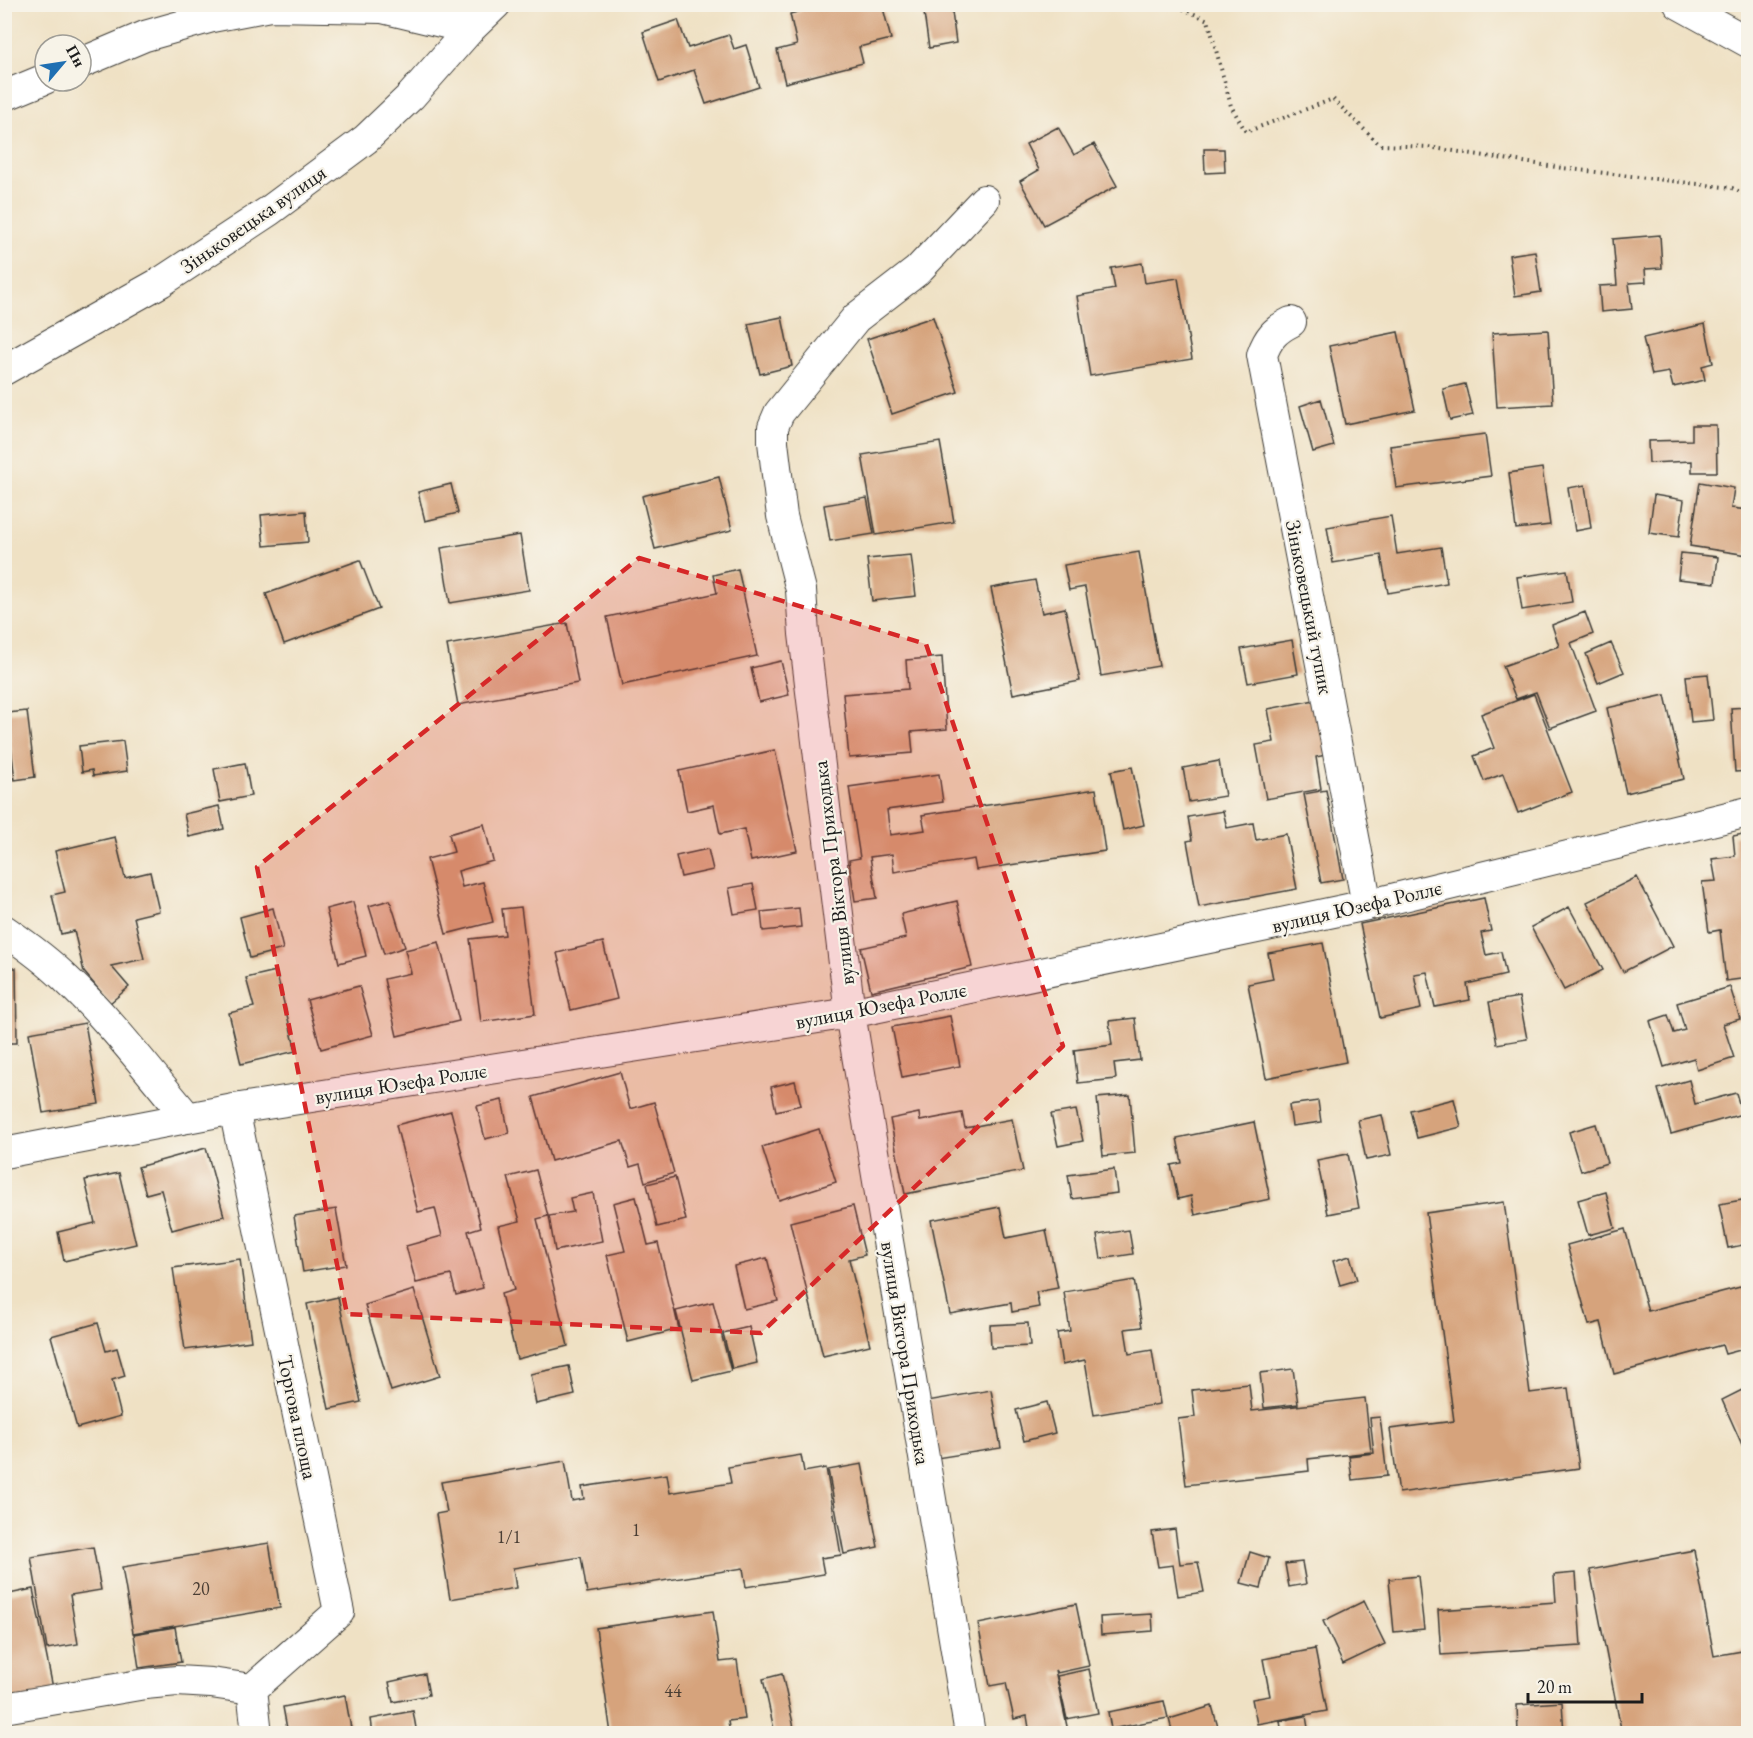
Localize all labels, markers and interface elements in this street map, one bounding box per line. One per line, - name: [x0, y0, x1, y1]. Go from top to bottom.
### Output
- north arrow: [33, 33, 93, 93]
- text: Пн: [61, 41, 90, 71]
- street label: Зіньковецька вулиця: [175, 159, 331, 279]
- street label: Зіньковецький тупик: [1280, 518, 1340, 696]
- street label: вулиця Віктора Приходька: [806, 759, 860, 987]
- street label: вулиця Юзефа Роллє: [1269, 873, 1445, 939]
- street label: вулиця Юзефа Роллє: [793, 975, 969, 1035]
- street label: вулиця Юзефа Роллє: [313, 1056, 489, 1110]
- street label: вулиця Віктора Приходька: [875, 1239, 937, 1467]
- street label: Торгова площа: [272, 1352, 324, 1482]
- house number: 1: [632, 1518, 640, 1541]
- house number: 1/1: [497, 1525, 521, 1548]
- house number: 20: [192, 1577, 210, 1600]
- scale bar: [1528, 1666, 1642, 1704]
- text: 20 m: [1537, 1675, 1572, 1698]
- house number: 44: [664, 1679, 682, 1702]

